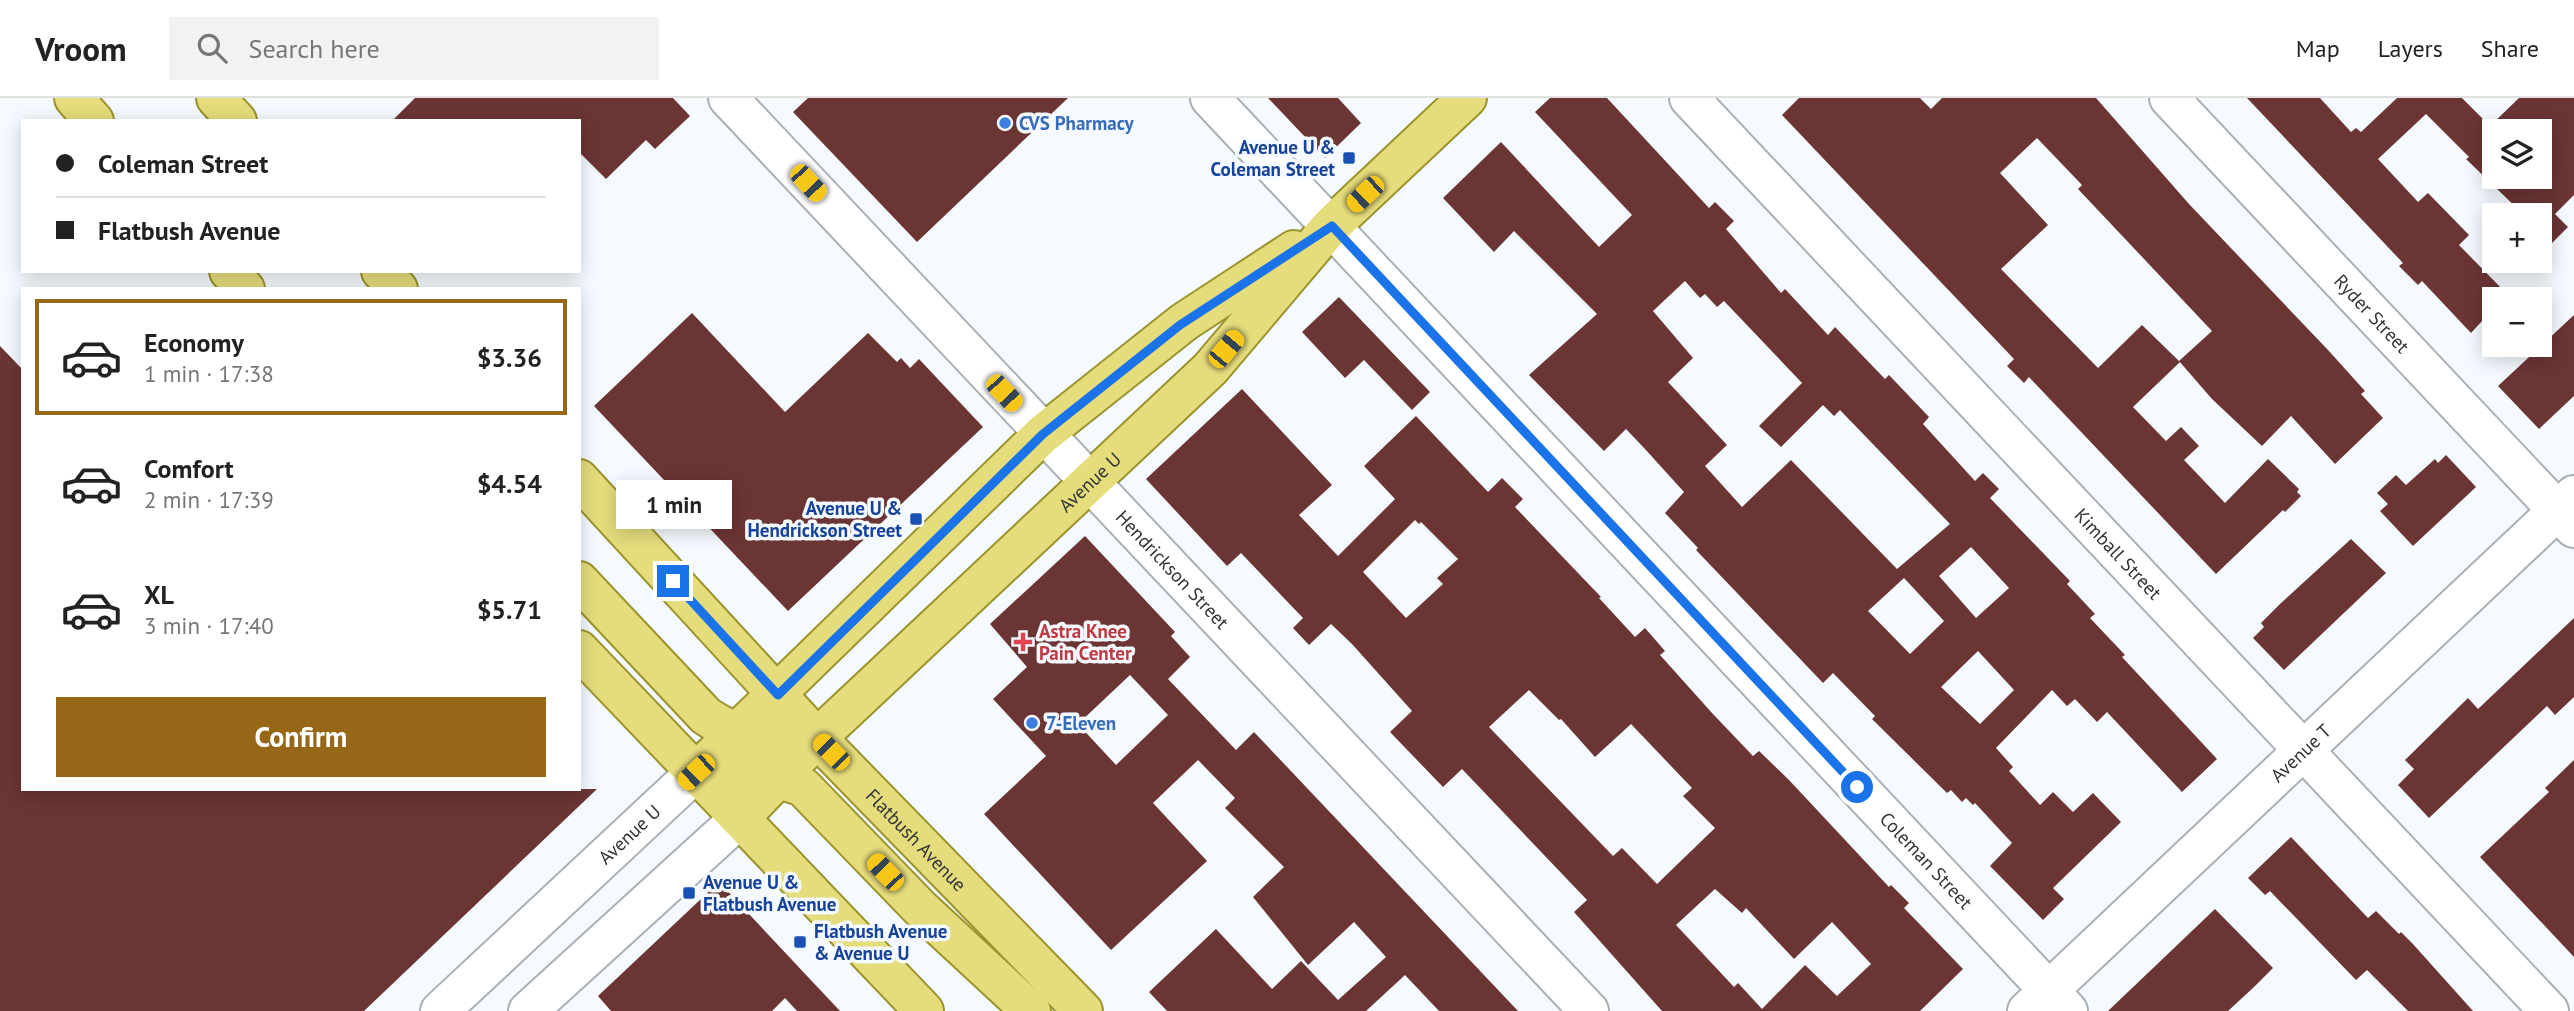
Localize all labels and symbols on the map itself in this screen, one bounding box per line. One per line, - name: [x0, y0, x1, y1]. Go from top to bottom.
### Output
- place label: CVS Pharmacy: [1019, 111, 1135, 135]
- marker: CVS Pharmacy: [997, 115, 1013, 131]
- place label: Avenue U & Coleman Street: [1211, 135, 1335, 181]
- marker: Avenue U & Coleman Street: [1341, 150, 1357, 166]
- car: [786, 160, 831, 206]
- car: [1343, 172, 1388, 216]
- street label: Ryder Street: [2329, 269, 2415, 358]
- car: [1205, 326, 1248, 372]
- car: [982, 370, 1027, 416]
- street label: Avenue U: [1053, 447, 1126, 517]
- callout: 1 min: [615, 480, 731, 528]
- place label: Avenue U & Hendrickson Street: [747, 496, 902, 542]
- street label: Kimball Street: [2070, 503, 2167, 605]
- street label: Hendrickson Street: [1111, 505, 1235, 634]
- marker: Avenue U & Hendrickson Street: [908, 511, 924, 527]
- route end: [657, 565, 689, 597]
- place label: Astra Knee Pain Center: [1039, 619, 1132, 665]
- marker: Astra Knee Pain Center: [1013, 632, 1033, 652]
- place label: 7-Eleven: [1046, 711, 1116, 735]
- marker: 7-Eleven: [1024, 715, 1040, 731]
- street label: Avenue T: [2265, 718, 2336, 787]
- car: [809, 730, 854, 774]
- car: [674, 750, 719, 794]
- route start: [1841, 771, 1873, 803]
- street label: Flatbush Avenue: [861, 784, 972, 896]
- street label: Avenue U: [593, 799, 666, 869]
- street label: Coleman Street: [1875, 807, 1978, 914]
- car: [863, 850, 908, 894]
- place label: Avenue U & Flatbush Avenue: [703, 870, 836, 916]
- marker: Avenue U & Flatbush Avenue: [681, 885, 697, 901]
- place label: Flatbush Avenue & Avenue U: [814, 919, 947, 965]
- marker: Flatbush Avenue & Avenue U: [792, 934, 808, 950]

